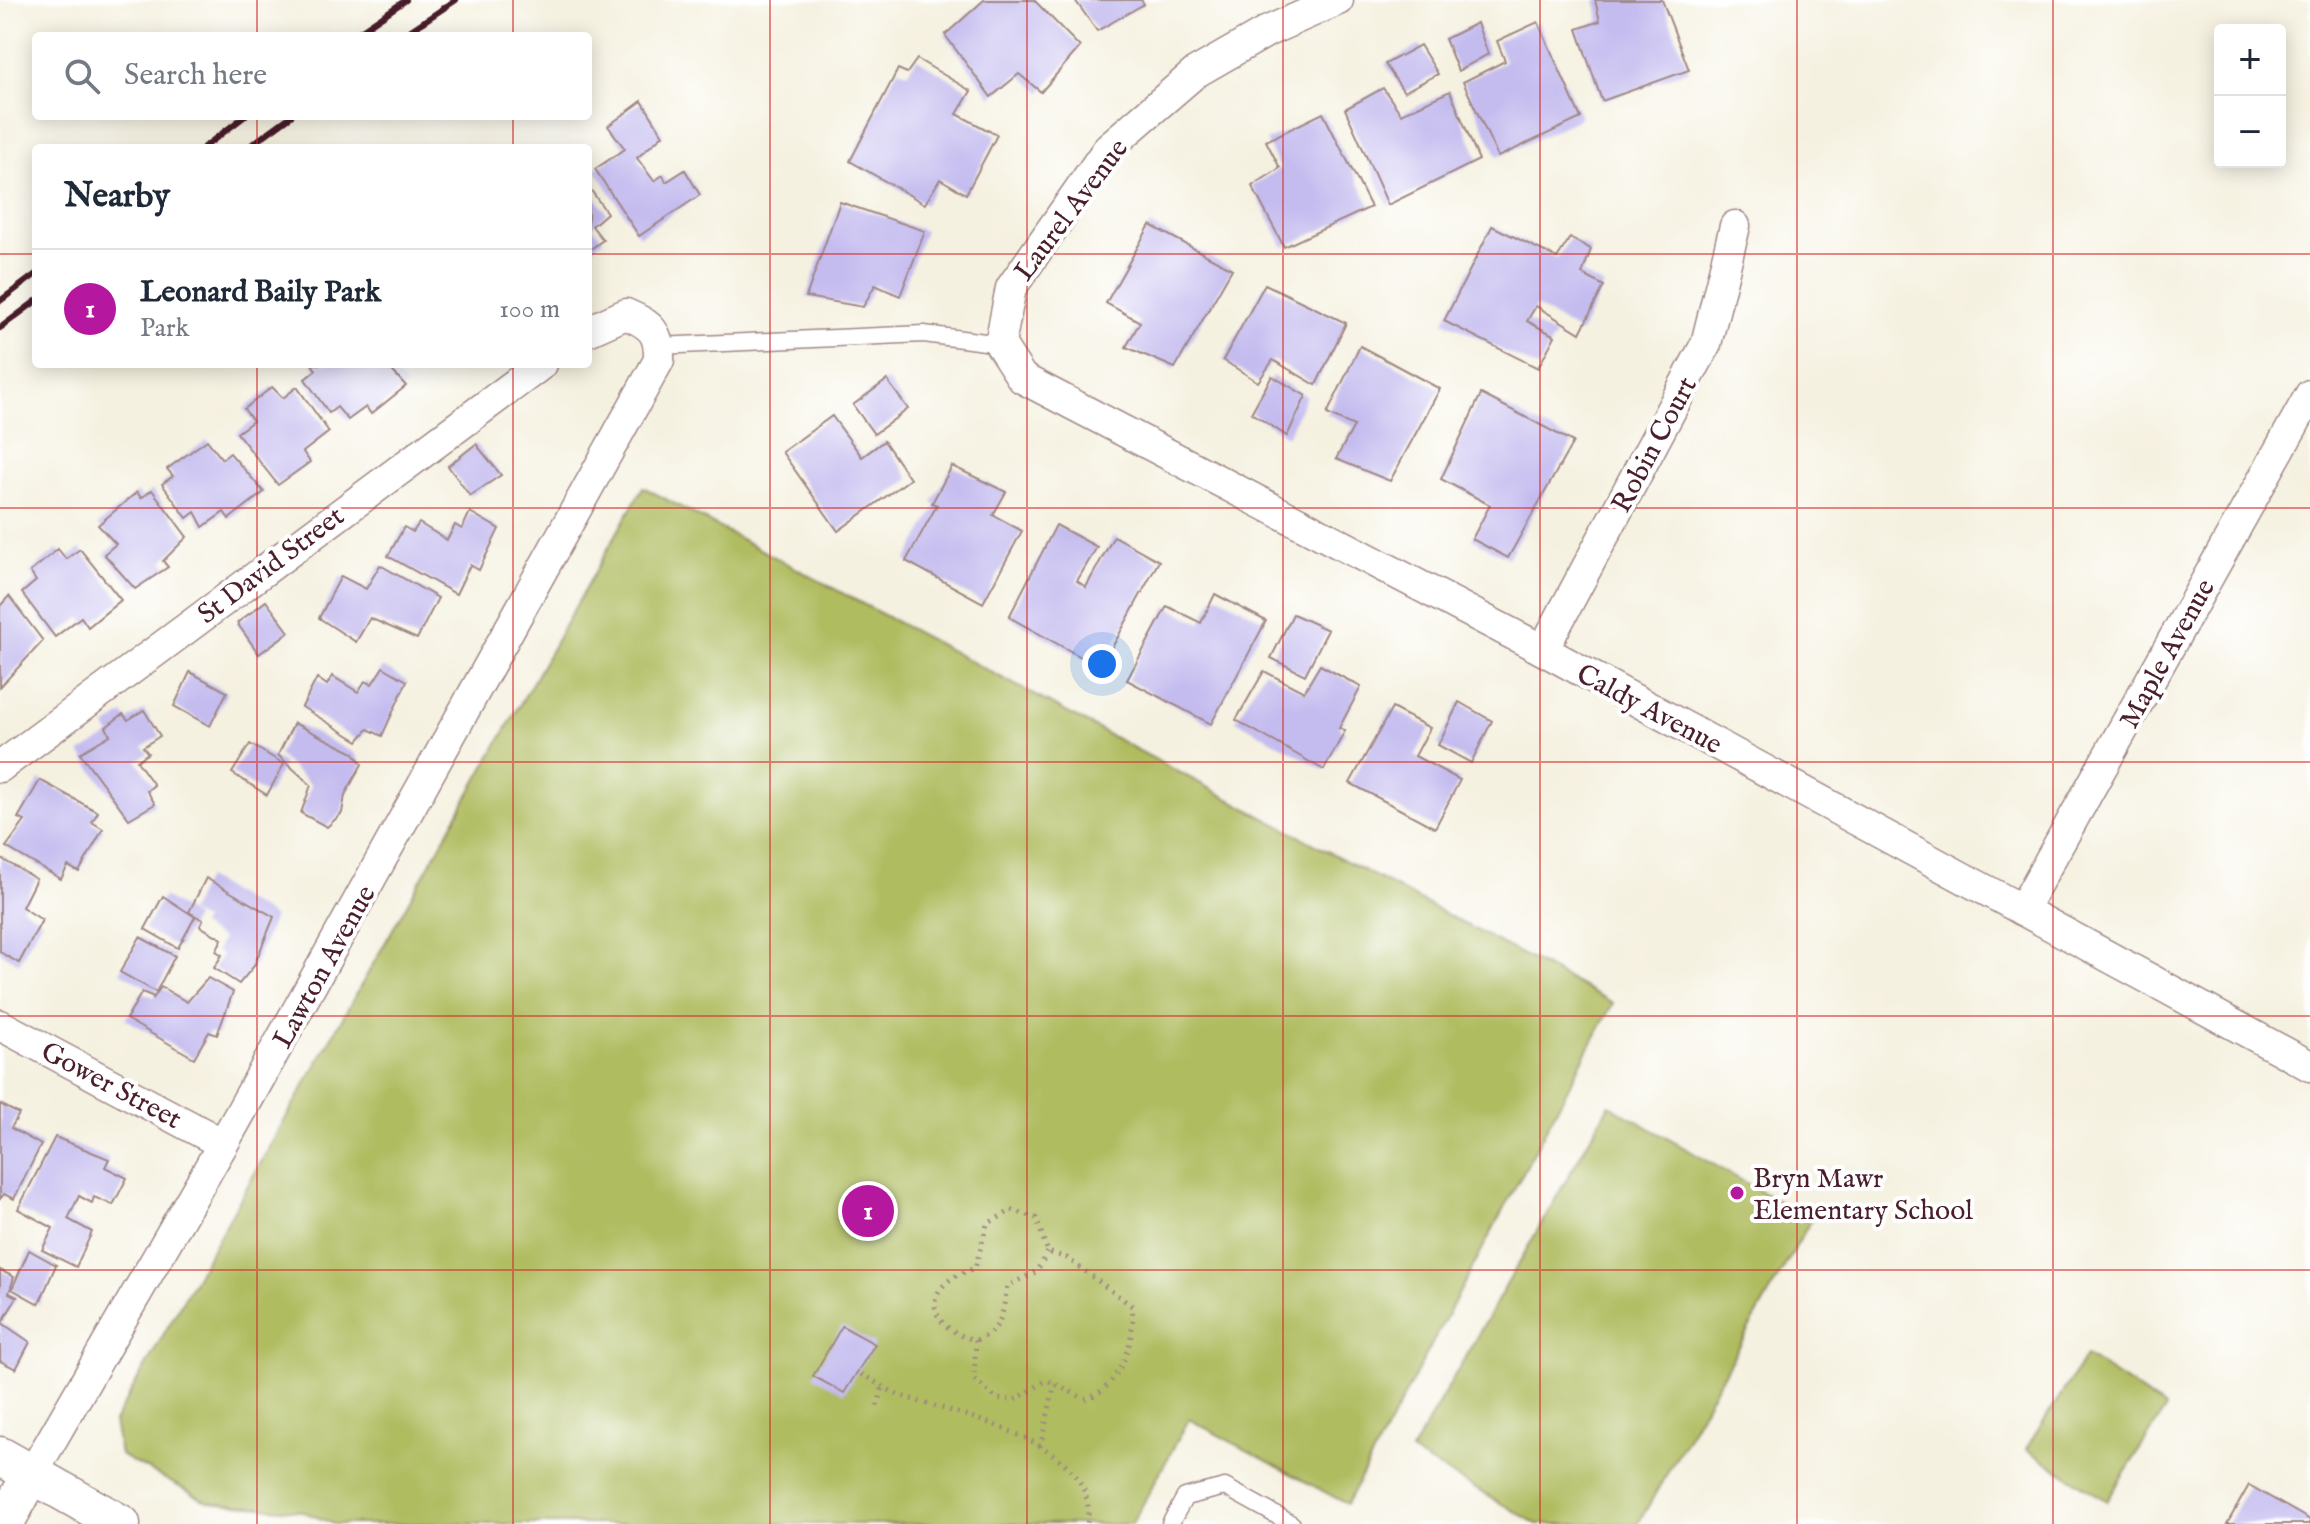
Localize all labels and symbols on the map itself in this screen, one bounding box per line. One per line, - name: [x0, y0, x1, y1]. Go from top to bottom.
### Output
- street label: Laurel Avenue: [1007, 132, 1137, 289]
- street label: Robin Court: [1605, 371, 1706, 519]
- street label: St David Street: [191, 499, 352, 633]
- street label: Maple Avenue: [2113, 573, 2224, 735]
- your location: [1082, 644, 1122, 684]
- street label: Caldy Avenue: [1570, 657, 1728, 763]
- street label: Lawton Avenue: [266, 879, 384, 1055]
- street label: Gower Street: [35, 1035, 187, 1138]
- place label: Bryn Mawr Elementary School: [1753, 1162, 1973, 1229]
- pin: 1: [842, 1181, 894, 1241]
- marker: Bryn Mawr Elementary School: [1728, 1184, 1746, 1202]

